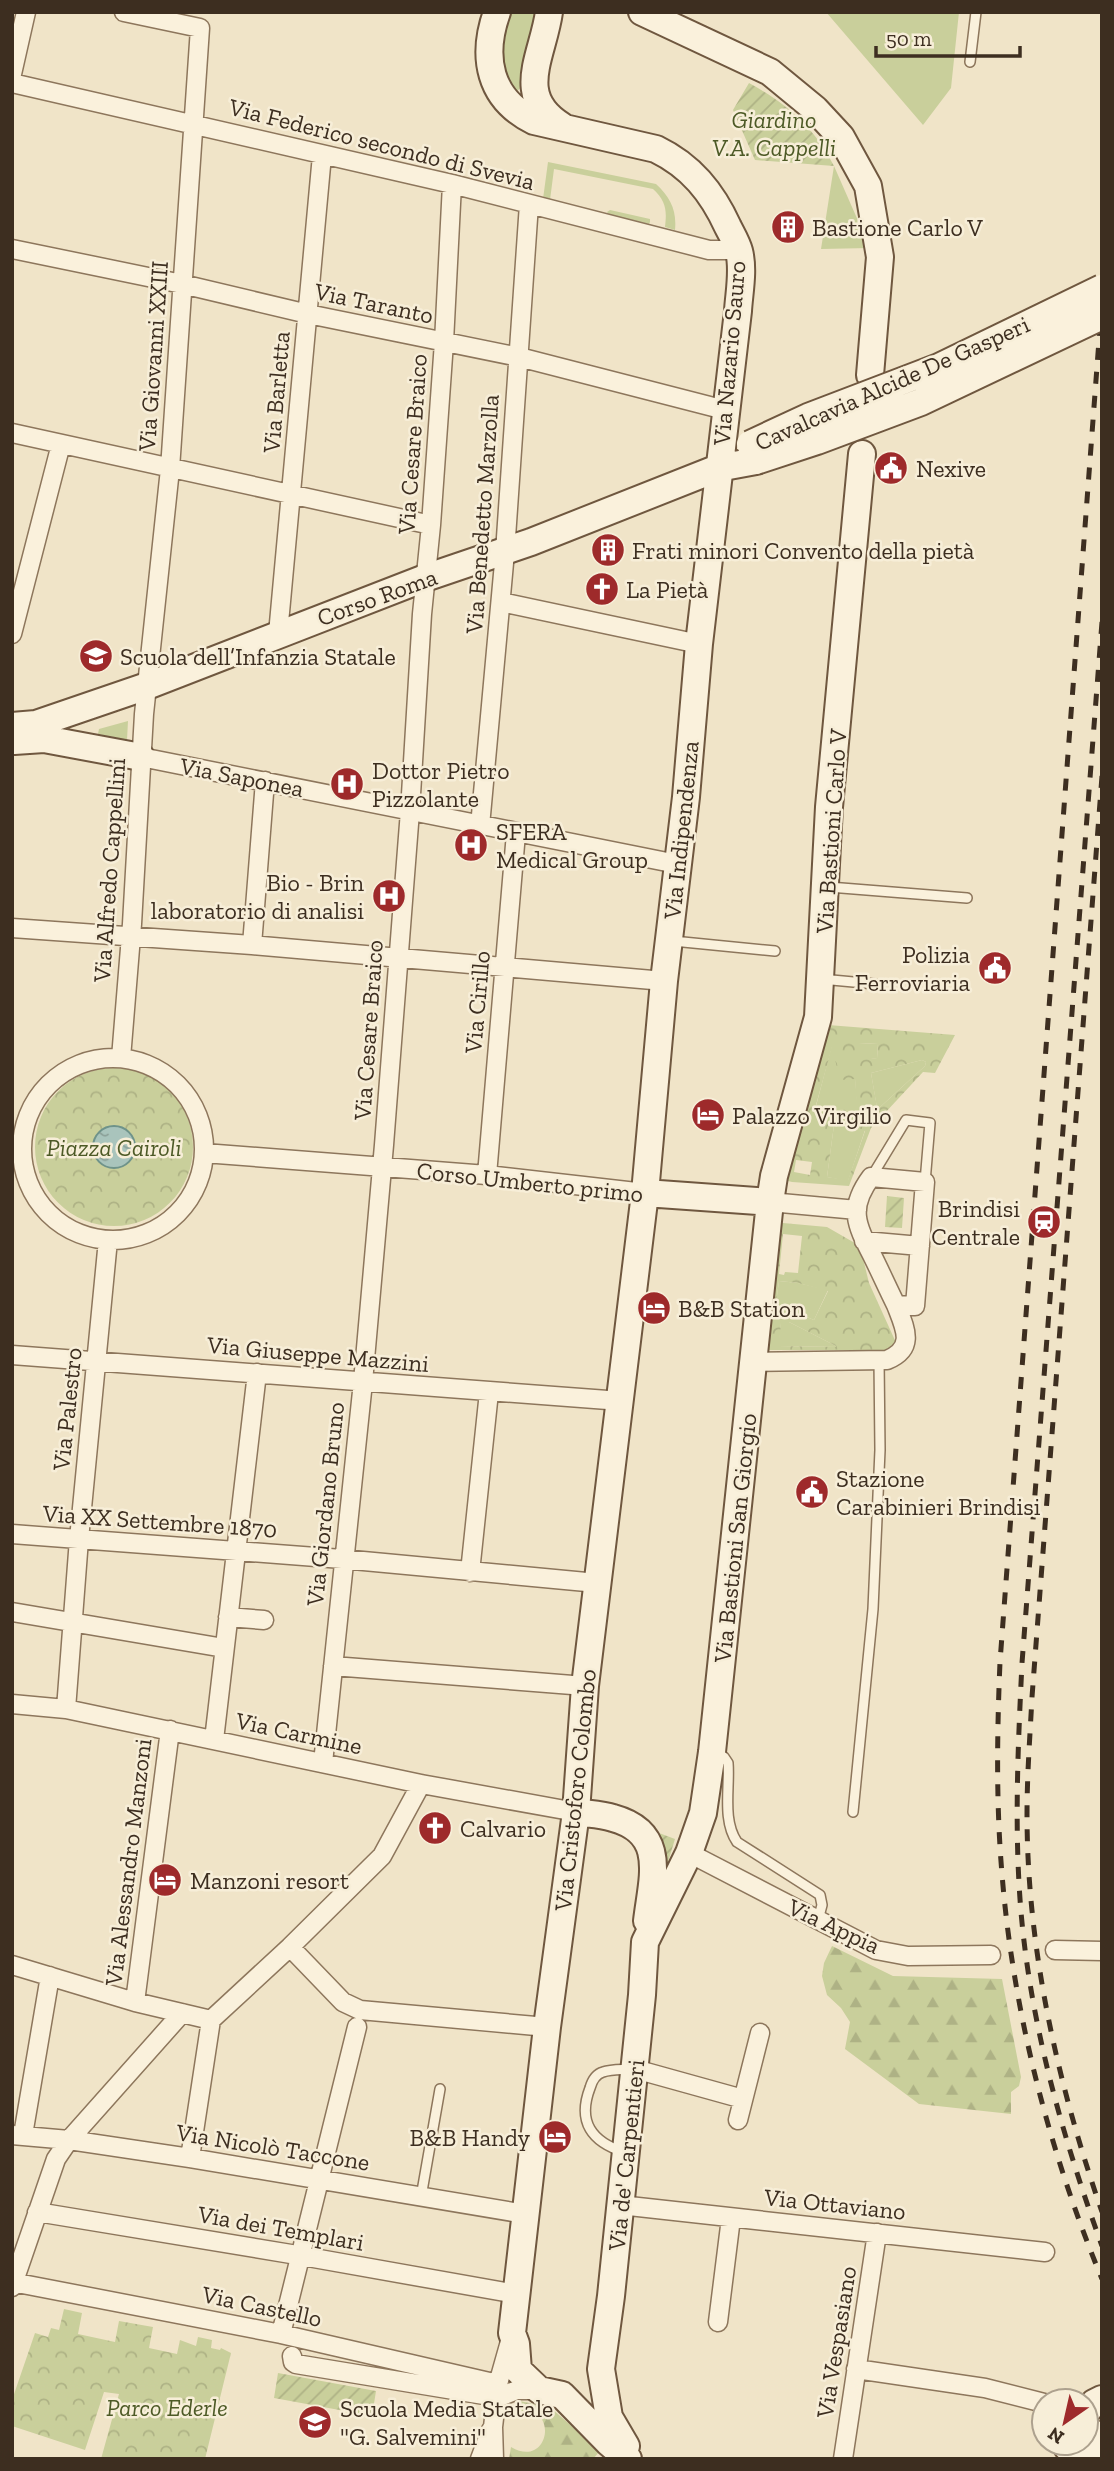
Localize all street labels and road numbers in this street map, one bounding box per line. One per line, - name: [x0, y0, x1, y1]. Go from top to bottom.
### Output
- street label: Via Federico secondo di Svevia: [225, 92, 538, 196]
- street label: Via Giovanni XXIII: [132, 260, 174, 453]
- street label: Via Nazario Sauro: [706, 260, 752, 447]
- street label: Via Taranto: [311, 276, 436, 330]
- street label: Cavalcavia Alcide De Gasperi: [750, 309, 1034, 457]
- street label: Via Barletta: [256, 330, 296, 455]
- street label: Via Cesare Braico: [391, 353, 433, 536]
- street label: Via Benedetto Marzolla: [459, 393, 505, 636]
- street label: Corso Roma: [313, 562, 441, 632]
- street label: Via Bastioni Carlo V: [809, 727, 853, 935]
- street label: Via Indipendenza: [657, 739, 705, 922]
- street label: Via Saponea: [177, 751, 307, 803]
- street label: Via Alfredo Cappellini: [87, 757, 131, 984]
- street label: Via Cesare Braico: [347, 939, 389, 1122]
- street label: Via Cirillo: [458, 949, 496, 1056]
- street label: Corso Umberto primo: [415, 1156, 645, 1208]
- street label: Via Giuseppe Mazzini: [205, 1330, 430, 1378]
- street label: Via Palestro: [46, 1346, 88, 1473]
- street label: Via Giordano Bruno: [300, 1401, 350, 1608]
- street label: Via Bastioni San Giorgio: [707, 1412, 763, 1665]
- street label: Via XX Settembre 1870: [41, 1498, 278, 1544]
- street label: Via Cristoforo Colombo: [548, 1668, 602, 1913]
- street label: Via Carmine: [232, 1705, 365, 1761]
- street label: Via Alessandro Manzoni: [98, 1736, 158, 1988]
- street label: Via Appia: [782, 1892, 885, 1960]
- street label: Via de' Carpentieri: [601, 2058, 650, 2253]
- street label: Via Nicolò Taccone: [173, 2117, 372, 2177]
- street label: Via Ottaviano: [762, 2182, 907, 2226]
- street label: Via dei Templari: [195, 2199, 367, 2257]
- street label: Via Vespasiano: [810, 2264, 862, 2421]
- street label: Via Castello: [198, 2279, 325, 2333]

